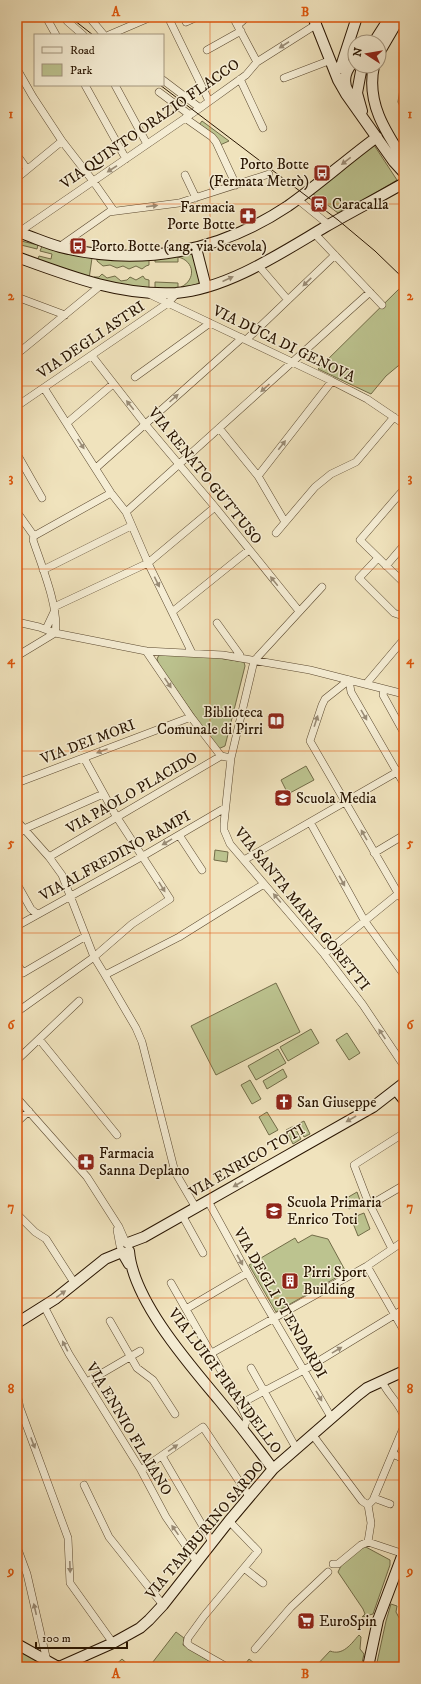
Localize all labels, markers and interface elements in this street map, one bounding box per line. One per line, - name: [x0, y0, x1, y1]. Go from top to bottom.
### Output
- text: A: [111, 4, 121, 20]
- text: B: [301, 4, 309, 20]
- legend: [34, 34, 164, 86]
- north arrow: [347, 34, 387, 74]
- one-way arrow: [279, 41, 289, 49]
- text: Road: [70, 43, 95, 58]
- text: N: [350, 46, 366, 58]
- street label: VIA QUINTO ORAZIO FLACCO: [56, 55, 243, 194]
- text: Park: [70, 63, 92, 78]
- text: 1: [9, 106, 14, 122]
- text: 1: [408, 106, 413, 122]
- place label: Porto Botte (Fermata Metrò): [209, 155, 309, 191]
- one-way arrow: [340, 156, 351, 165]
- bus stop icon: Porto Botte (Fermata Metrò): [312, 163, 332, 183]
- one-way arrow: [106, 165, 118, 172]
- station icon: Caracalla: [309, 194, 329, 214]
- place label: Caracalla: [332, 195, 389, 214]
- place label: Farmacia Porte Botte: [167, 198, 236, 234]
- one-way arrow: [146, 203, 158, 209]
- pharmacy icon: Farmacia Porte Botte: [238, 206, 258, 226]
- bus stop icon: Porto Botte (ang. via Scevola): [68, 236, 88, 256]
- place label: Porto Botte (ang. via Scevola): [91, 237, 267, 256]
- one-way arrow: [222, 276, 233, 282]
- one-way arrow: [302, 277, 312, 287]
- text: 2: [8, 288, 15, 304]
- text: 2: [407, 288, 414, 304]
- street label: VIA DEGLI ASTRI: [33, 297, 148, 384]
- street label: VIA DUCA DI GENOVA: [209, 301, 359, 387]
- one-way arrow: [260, 383, 269, 392]
- one-way arrow: [170, 394, 179, 403]
- one-way arrow: [126, 399, 134, 410]
- street label: VIA RENATO GUTTUSO: [143, 403, 266, 548]
- one-way arrow: [77, 439, 85, 449]
- one-way arrow: [277, 440, 285, 450]
- text: 3: [9, 470, 14, 486]
- text: 3: [408, 470, 413, 486]
- one-way arrow: [154, 576, 160, 588]
- one-way arrow: [270, 576, 279, 587]
- text: 4: [6, 652, 15, 669]
- text: 4: [405, 652, 414, 669]
- one-way arrow: [164, 678, 172, 688]
- place label: Biblioteca Comunale di Pirri: [157, 703, 264, 739]
- one-way arrow: [361, 709, 368, 721]
- library icon: Biblioteca Comunale di Pirri: [266, 711, 286, 731]
- one-way arrow: [314, 714, 320, 726]
- street label: VIA DEI MORI: [37, 715, 138, 769]
- street label: VIA PAOLO PLACIDO: [62, 748, 201, 839]
- one-way arrow: [96, 749, 108, 755]
- school or university icon: Scuola Media: [273, 788, 293, 808]
- place label: Scuola Media: [296, 789, 377, 808]
- street label: VIA ALFREDINO RAMPI: [35, 807, 194, 906]
- street label: VIA SANTA MARIA GORETTI: [230, 823, 374, 995]
- one-way arrow: [361, 829, 368, 841]
- text: 5: [7, 835, 15, 851]
- text: 5: [406, 835, 414, 851]
- one-way arrow: [161, 838, 173, 845]
- one-way arrow: [339, 875, 346, 887]
- one-way arrow: [159, 881, 166, 893]
- one-way arrow: [272, 893, 281, 904]
- text: 6: [8, 1017, 16, 1033]
- text: 6: [407, 1017, 415, 1033]
- one-way arrow: [378, 1029, 386, 1039]
- church icon: San Giuseppe: [274, 1092, 294, 1112]
- place label: San Giuseppe: [297, 1093, 376, 1112]
- one-way arrow: [345, 1116, 357, 1123]
- street label: VIA ENRICO TOTI: [185, 1120, 308, 1202]
- place label: Farmacia Sanna Deplano: [99, 1144, 189, 1180]
- pharmacy icon: Farmacia Sanna Deplano: [76, 1152, 96, 1172]
- one-way arrow: [232, 1180, 244, 1187]
- place label: Scuola Primaria Enrico Toti: [287, 1193, 382, 1229]
- text: 7: [8, 1199, 15, 1215]
- text: 7: [407, 1199, 414, 1215]
- school or university icon: Scuola Primaria Enrico Toti: [264, 1201, 284, 1221]
- street label: VIA DEGLI STENDARDI: [229, 1223, 331, 1382]
- one-way arrow: [236, 1254, 243, 1266]
- place label: Pirri Sport Building: [303, 1263, 367, 1299]
- building icon: Pirri Sport Building: [280, 1271, 300, 1291]
- one-way arrow: [56, 1290, 67, 1298]
- street label: VIA LUIGI PIRANDELLO: [163, 1304, 286, 1457]
- one-way arrow: [62, 1341, 68, 1352]
- one-way arrow: [332, 1346, 342, 1354]
- street label: VIA ENNIO FLAIANO: [81, 1358, 176, 1499]
- text: 8: [8, 1381, 15, 1397]
- text: 8: [407, 1381, 414, 1397]
- one-way arrow: [316, 1390, 323, 1402]
- one-way arrow: [31, 1438, 37, 1450]
- one-way arrow: [168, 1444, 178, 1452]
- street label: VIA TAMBURINO SARDO: [141, 1457, 269, 1604]
- one-way arrow: [171, 1525, 179, 1535]
- one-way arrow: [66, 1561, 73, 1573]
- text: 9: [7, 1563, 14, 1579]
- text: 9: [406, 1563, 413, 1579]
- one-way arrow: [31, 1603, 37, 1615]
- supermarket icon: EuroSpin: [296, 1611, 316, 1631]
- place label: EuroSpin: [319, 1612, 377, 1631]
- scale bar: [36, 1624, 127, 1650]
- text: 100 m: [42, 1631, 71, 1646]
- text: A: [111, 1666, 121, 1682]
- text: B: [301, 1666, 309, 1682]

